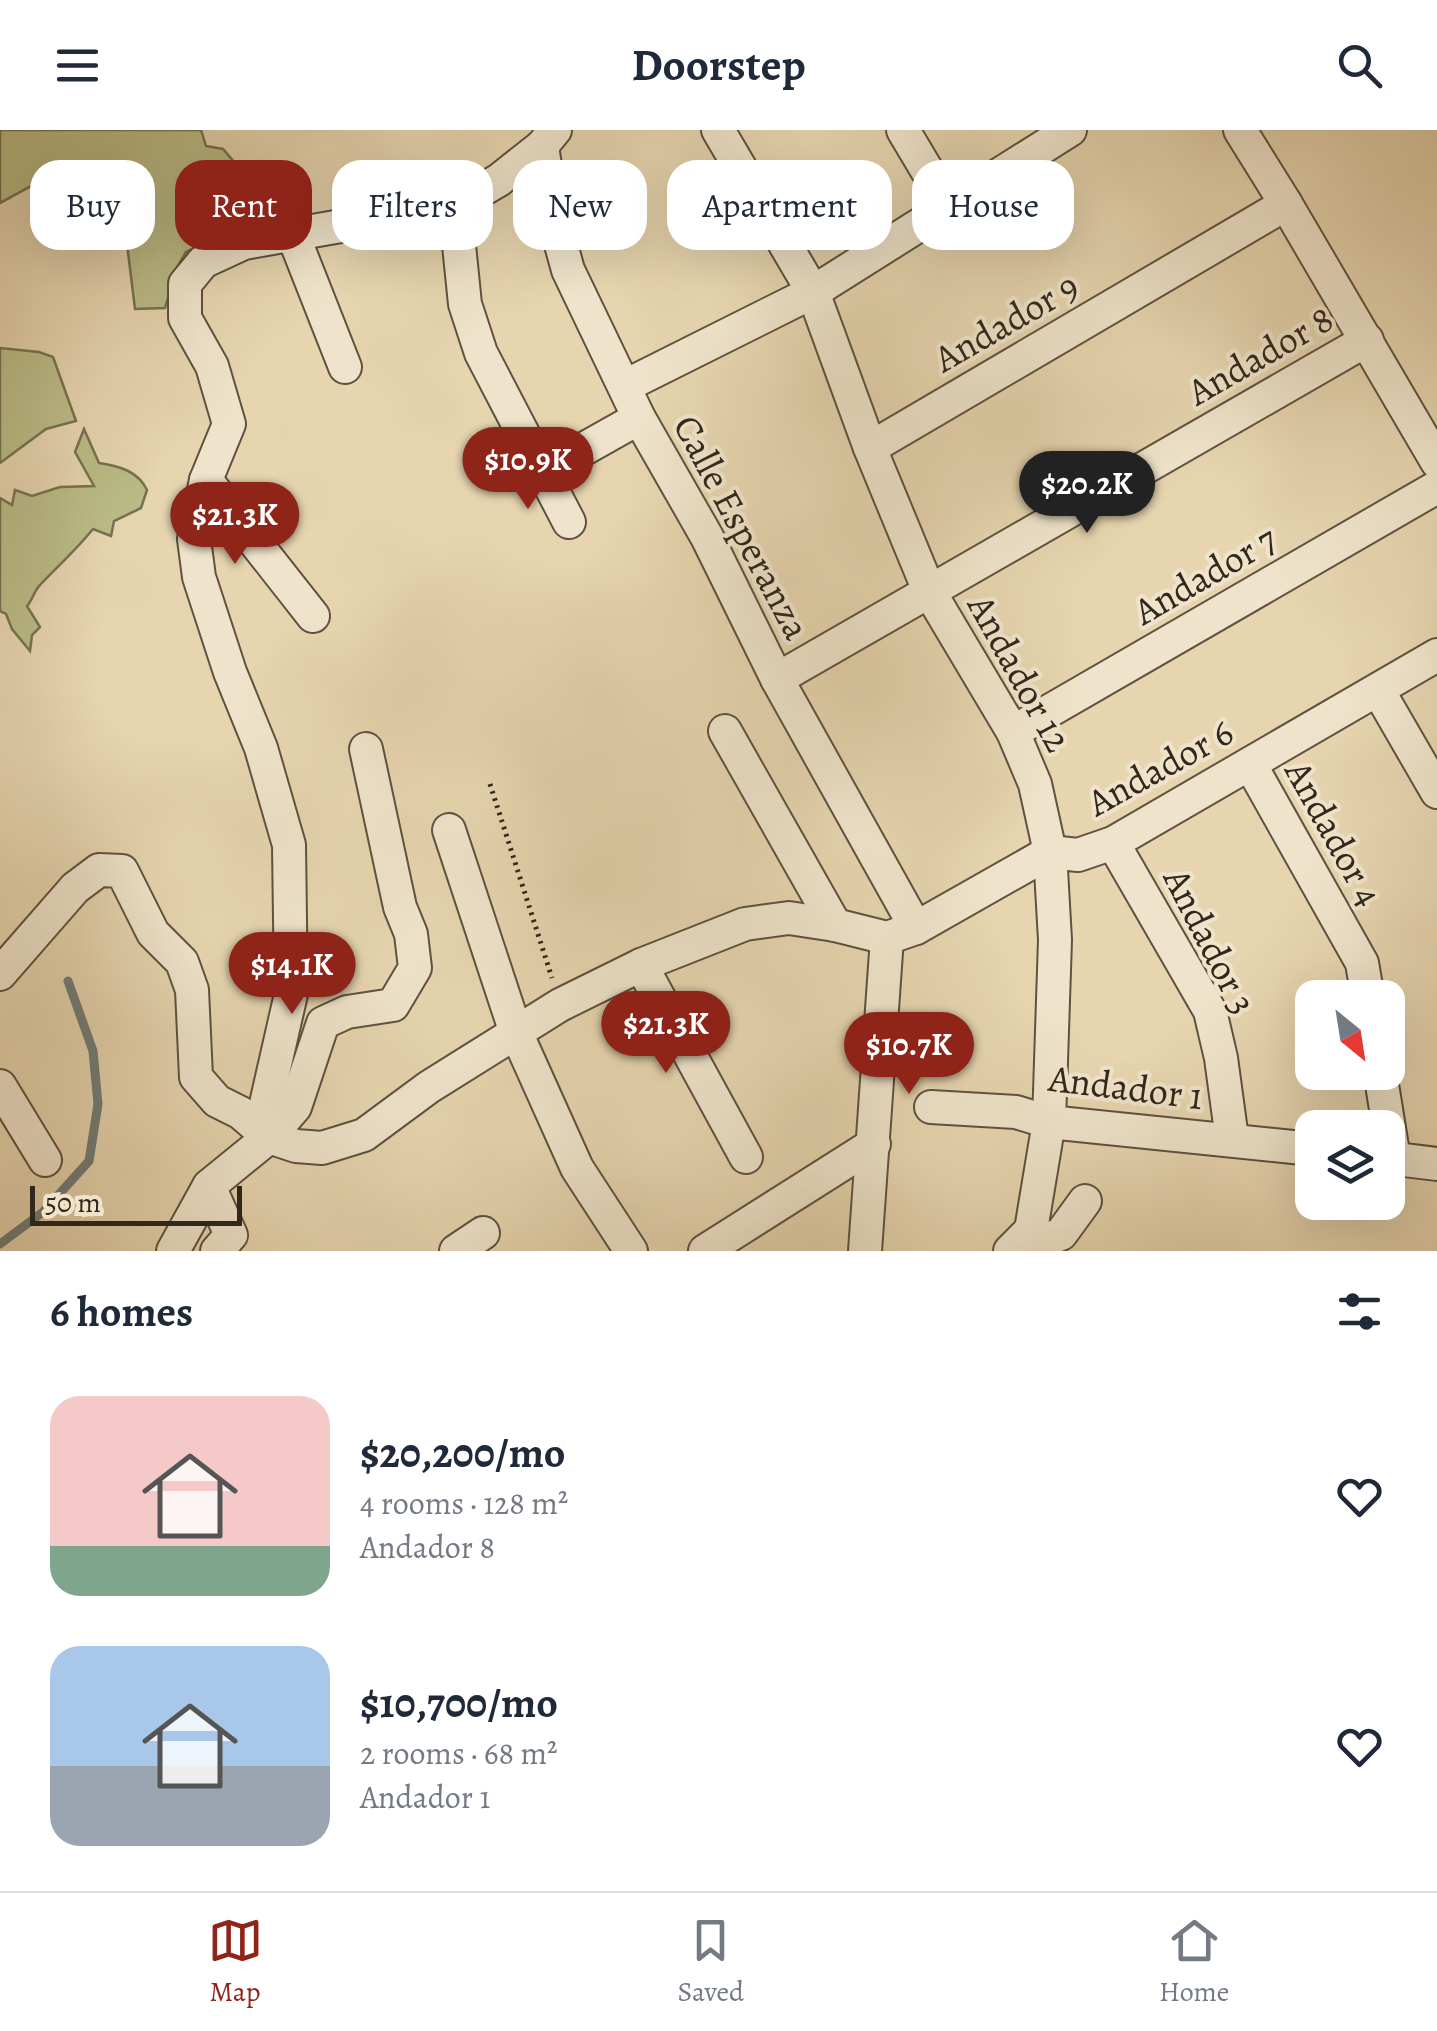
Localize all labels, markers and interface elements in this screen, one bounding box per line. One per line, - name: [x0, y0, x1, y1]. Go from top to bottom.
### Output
- text: Doorstep: [631, 34, 806, 96]
- icon: menu: [50, 38, 105, 93]
- icon: search: [1332, 38, 1387, 93]
- chip: Buy: [30, 160, 155, 250]
- chip: Rent: [175, 160, 312, 250]
- chip: Filters: [332, 160, 493, 250]
- chip: New: [513, 160, 647, 250]
- chip: Apartment: [667, 160, 892, 250]
- chip: House: [912, 160, 1074, 250]
- street label: Andador 9: [923, 260, 1088, 385]
- street label: Andador 8: [1177, 292, 1342, 418]
- street label: Calle Esperanza: [661, 406, 823, 649]
- pin: $10.9K: [447, 427, 609, 512]
- text: $10.9K: [484, 437, 572, 481]
- pin: $20.2K: [1006, 451, 1168, 536]
- text: $20.2K: [1041, 461, 1133, 505]
- pin: $21.3K: [154, 482, 316, 567]
- text: $21.3K: [192, 492, 278, 536]
- street label: Andador 7: [1123, 513, 1286, 637]
- street label: Andador 12: [955, 584, 1085, 761]
- street label: Andador 6: [1077, 706, 1242, 829]
- street label: Andador 4: [1272, 750, 1395, 915]
- street label: Andador 3: [1151, 858, 1269, 1023]
- pin: $14.1K: [211, 932, 373, 1017]
- text: $14.1K: [251, 942, 333, 986]
- north arrow: [1295, 980, 1405, 1090]
- map controls: [1295, 980, 1405, 1220]
- pin: $21.3K: [585, 991, 747, 1076]
- text: $21.3K: [623, 1001, 709, 1045]
- pin: $10.7K: [828, 1012, 990, 1097]
- text: $10.7K: [866, 1022, 952, 1066]
- street label: Andador 1: [1045, 1052, 1206, 1122]
- button: layers: [1295, 1110, 1405, 1220]
- scale bar: [30, 1181, 242, 1226]
- text: 50 m: [45, 1184, 101, 1222]
- text: 6 homes: [50, 1283, 193, 1340]
- icon: filters: [1332, 1284, 1387, 1339]
- text: $20,200/mo: [360, 1424, 566, 1481]
- icon: home: [130, 1436, 250, 1556]
- icon: heart: [1332, 1469, 1387, 1524]
- text: 4 rooms · 128 m²: [360, 1481, 568, 1525]
- text: Andador 8: [360, 1525, 495, 1569]
- text: $10,700/mo: [360, 1674, 558, 1731]
- icon: home: [130, 1686, 250, 1806]
- icon: heart: [1332, 1719, 1387, 1774]
- text: 2 rooms · 68 m²: [360, 1731, 558, 1775]
- text: Andador 1: [360, 1775, 490, 1819]
- tab: Map: [208, 1913, 263, 2011]
- tab: Saved: [678, 1913, 744, 2011]
- tab: Home: [1159, 1913, 1229, 2011]

